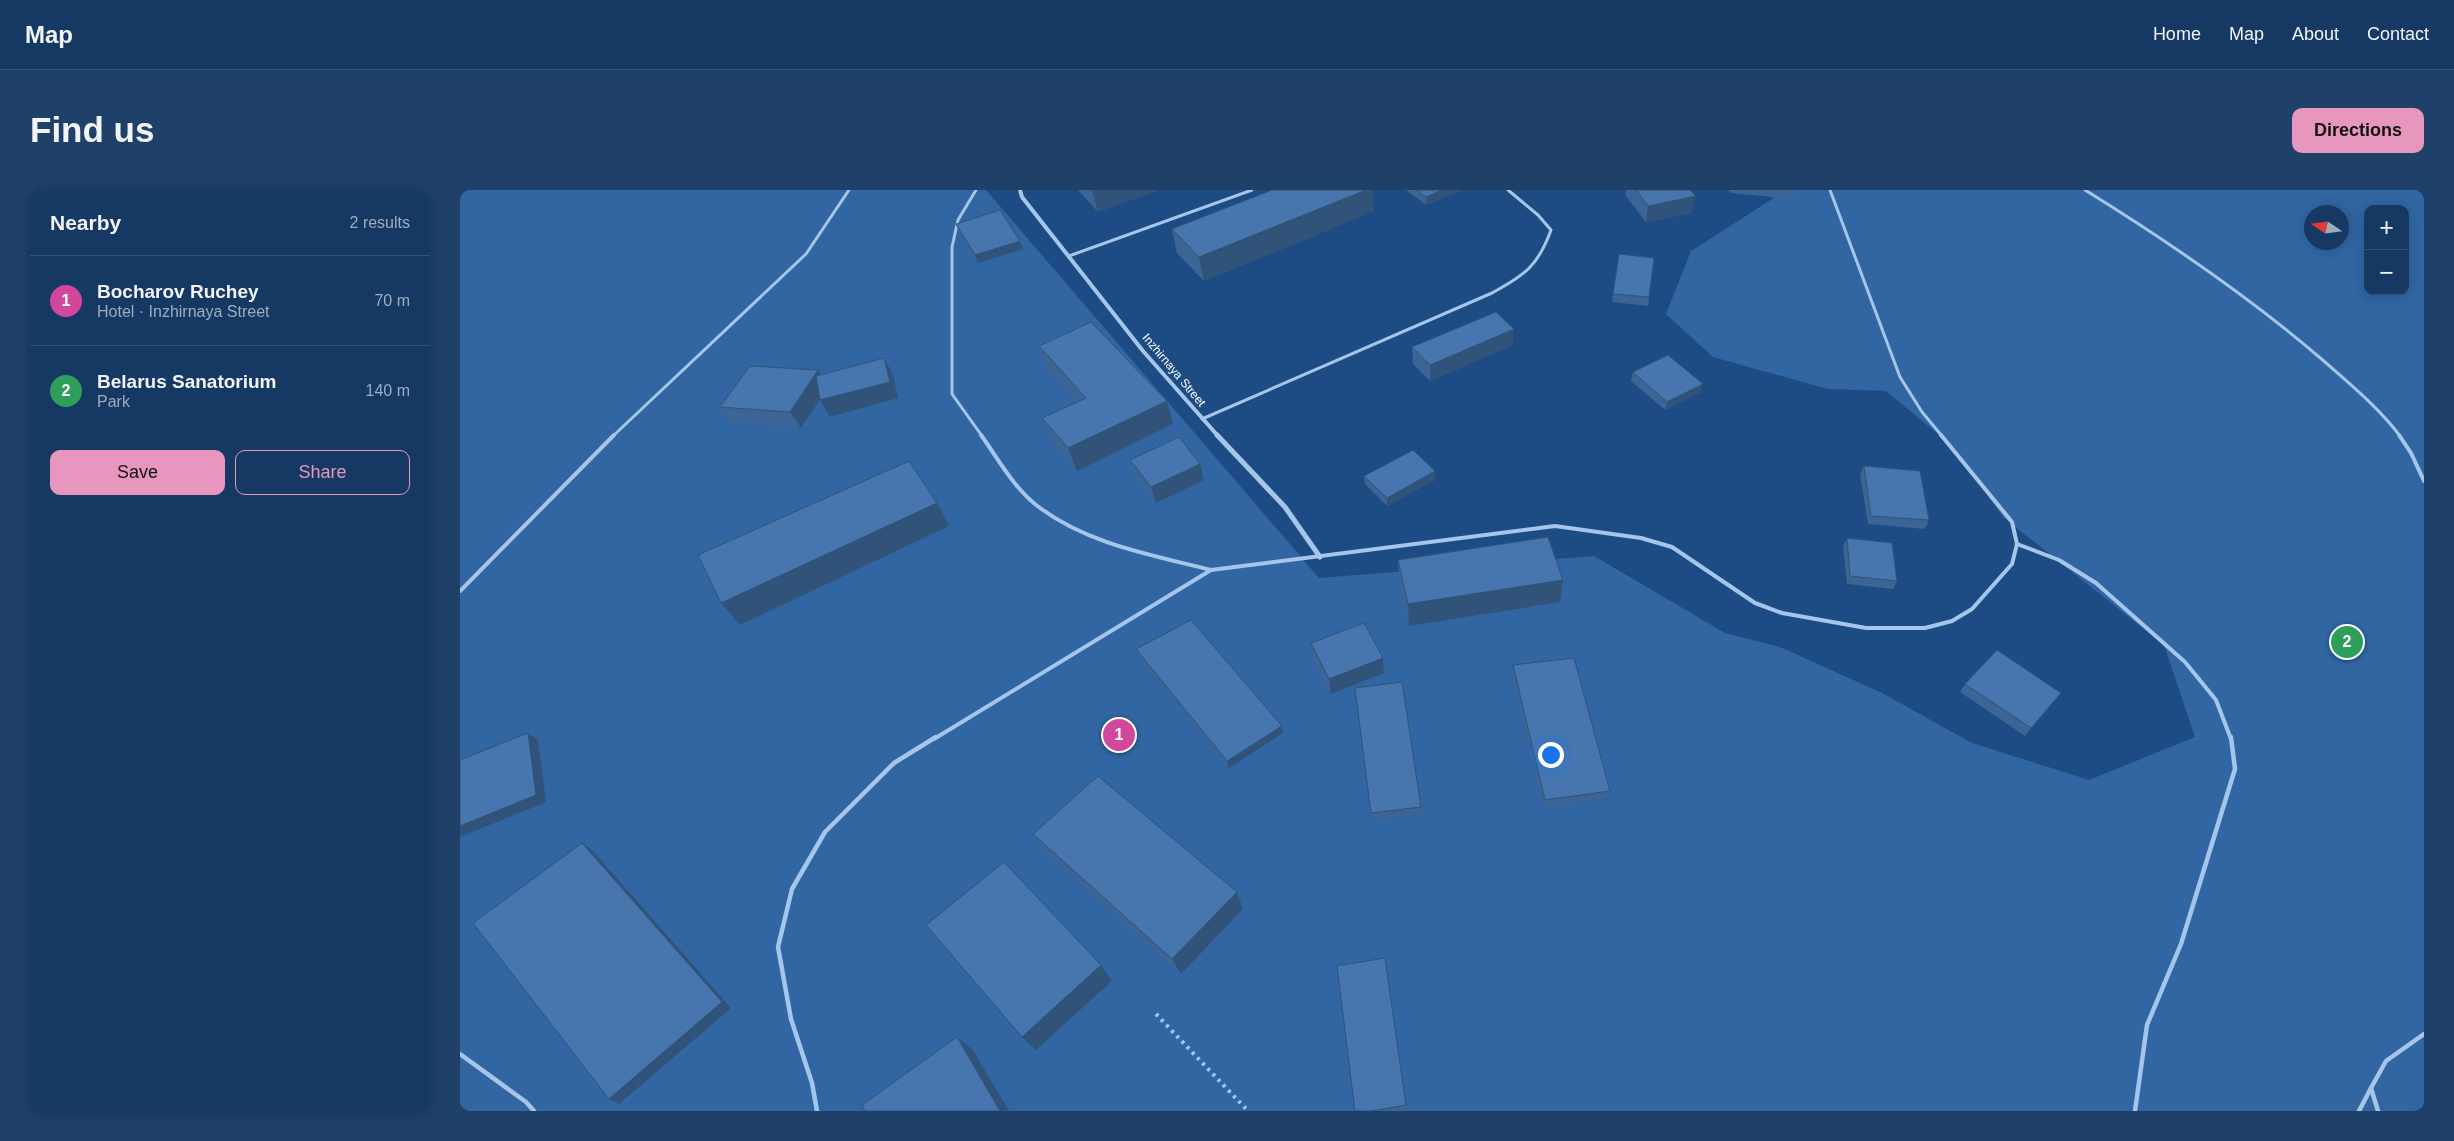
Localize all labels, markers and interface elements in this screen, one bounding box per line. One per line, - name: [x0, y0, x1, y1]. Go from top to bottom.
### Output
- text: Map: [25, 21, 73, 48]
- text: Home: [2153, 24, 2201, 44]
- text: Map: [2229, 24, 2264, 44]
- text: About: [2292, 24, 2339, 44]
- text: Contact: [2367, 24, 2429, 44]
- button: Directions: [2292, 108, 2424, 153]
- text: Find us: [30, 110, 154, 149]
- north arrow: [2304, 205, 2349, 250]
- map controls: [2364, 205, 2409, 295]
- button: +: [2364, 205, 2409, 250]
- text: Nearby: [50, 211, 121, 234]
- text: 2 results: [350, 214, 410, 231]
- button: −: [2364, 250, 2409, 295]
- text: Bocharov Ruchey: [97, 281, 259, 302]
- text: 1: [62, 292, 70, 309]
- text: 70 m: [374, 292, 410, 309]
- text: Hotel · Inzhirnaya Street: [97, 303, 270, 320]
- street label: Inzhirnaya Street: [1139, 331, 1209, 410]
- text: Belarus Sanatorium: [97, 371, 277, 392]
- text: 2: [62, 382, 70, 399]
- text: 140 m: [366, 382, 410, 399]
- text: Park: [97, 393, 130, 410]
- button: Save: [50, 450, 225, 495]
- button: Share: [235, 450, 410, 495]
- pin: 2: [2331, 623, 2363, 661]
- pin: 1: [1103, 716, 1135, 754]
- your location: [1538, 742, 1564, 768]

